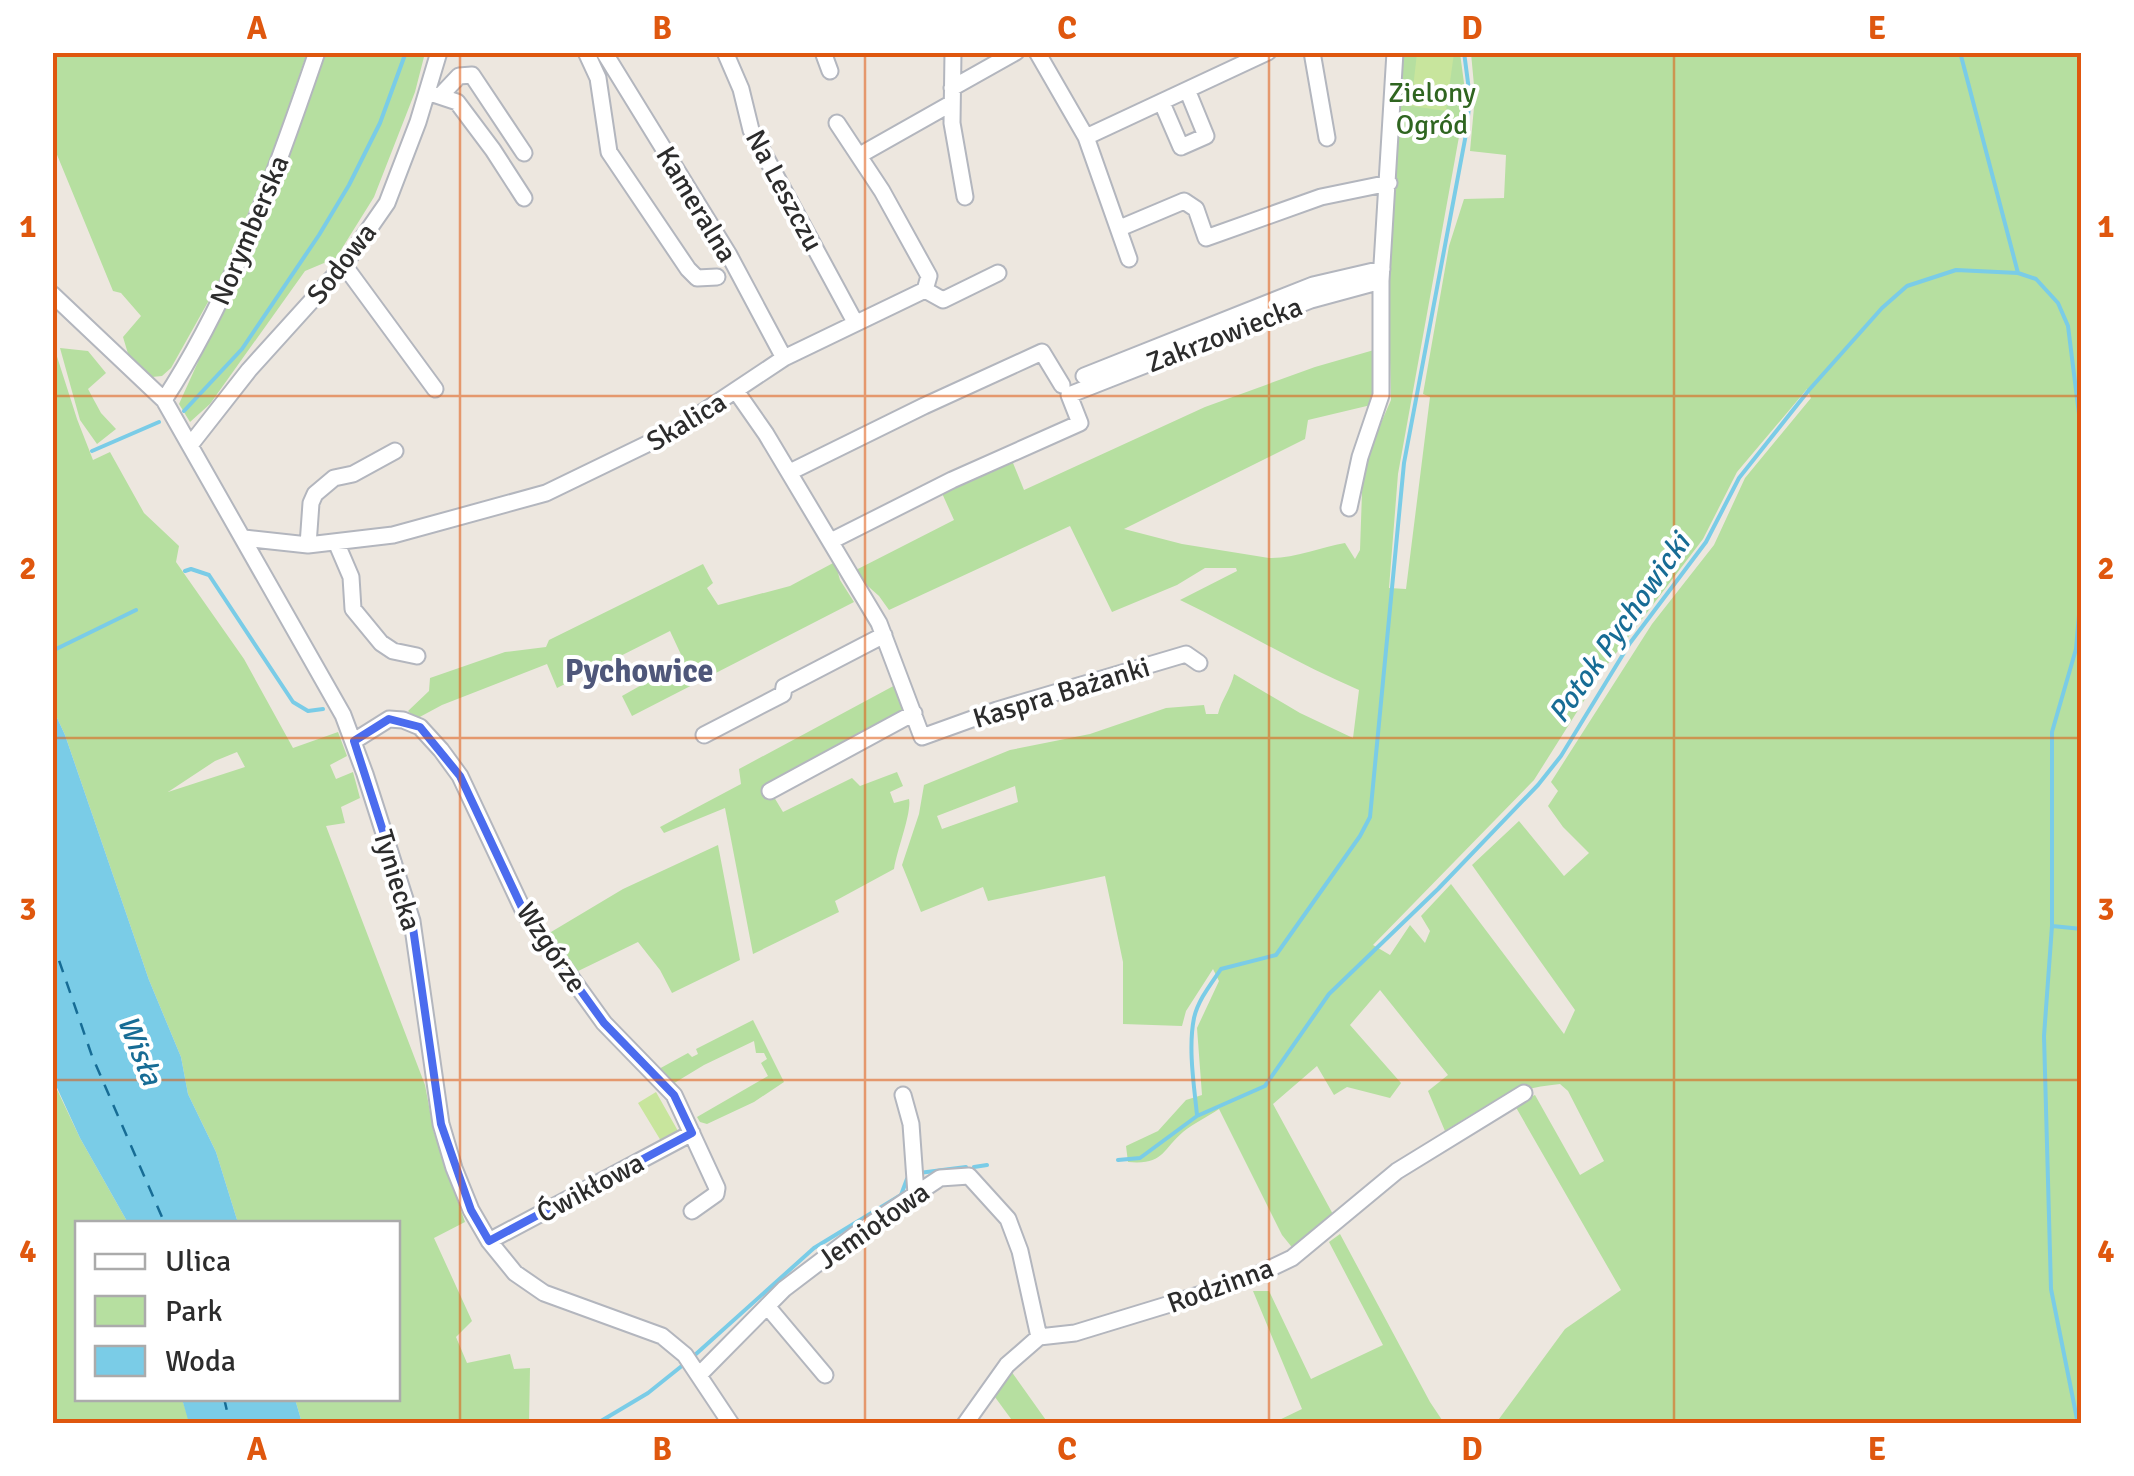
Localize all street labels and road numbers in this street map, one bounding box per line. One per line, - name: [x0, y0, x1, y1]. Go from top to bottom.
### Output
- street label: Na Leszczu: [738, 124, 830, 257]
- street label: Kameralna: [648, 140, 744, 269]
- street label: Norymberska: [203, 150, 297, 310]
- street label: Sodowa: [300, 216, 384, 311]
- street label: Zakrzowiecka: [1142, 290, 1307, 380]
- street label: Skalica: [641, 385, 733, 459]
- street label: Kaspra Bażanki: [969, 650, 1154, 736]
- street label: Tyniecka: [366, 826, 428, 935]
- street label: Wzgórze: [509, 896, 594, 999]
- street label: Ćwikłowa: [531, 1146, 650, 1230]
- street label: Jemiołowa: [811, 1175, 936, 1277]
- street label: Rodzinna: [1163, 1251, 1278, 1321]

